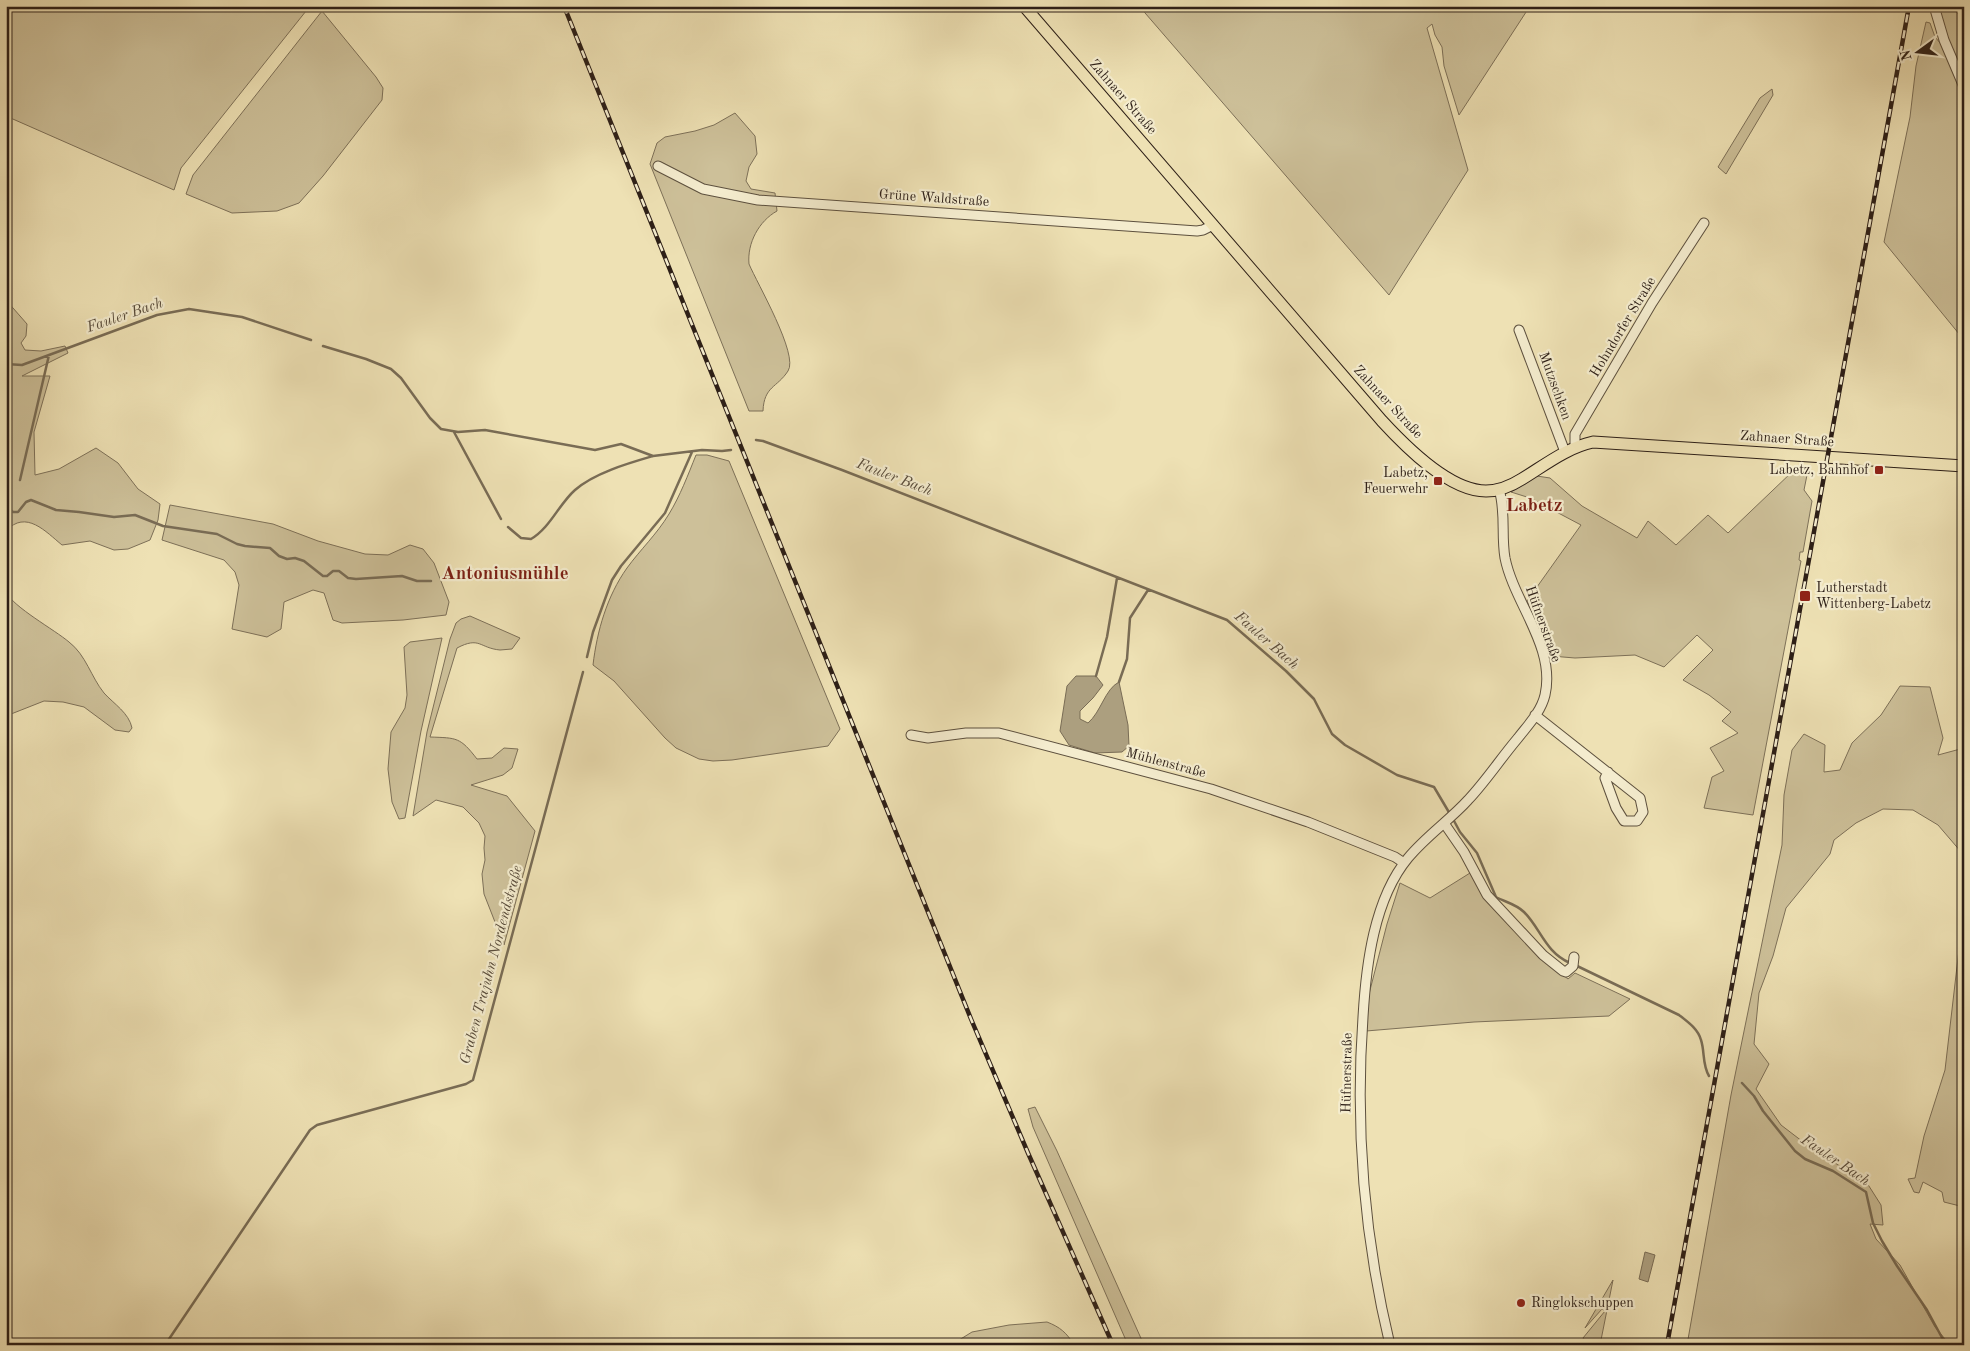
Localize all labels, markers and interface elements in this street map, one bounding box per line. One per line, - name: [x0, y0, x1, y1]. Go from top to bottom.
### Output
- north arrow: [1892, 28, 1942, 78]
- text: N: [1898, 48, 1915, 62]
- street label: Zahnaer Straße: [1087, 57, 1159, 137]
- street label: Grüne Waldstraße: [878, 187, 990, 209]
- street label: Hohndorfer Straße: [1588, 275, 1658, 379]
- water label: Fauler Bach: [84, 296, 165, 336]
- street label: Mutzschken: [1536, 350, 1574, 422]
- street label: Zahnaer Straße: [1351, 363, 1425, 441]
- street label: Zahnaer Straße: [1739, 429, 1835, 449]
- water label: Fauler Bach: [853, 456, 934, 499]
- place label: Labetz, Bahnhof: [1769, 463, 1870, 477]
- marker: Labetz, Bahnhof: [1873, 464, 1885, 476]
- place label: Labetz, Feuerwehr: [1363, 466, 1428, 496]
- marker: Labetz, Feuerwehr: [1432, 475, 1444, 487]
- district label: Labetz: [1505, 497, 1563, 516]
- district label: Antoniusmühle: [441, 565, 569, 584]
- place label: Lutherstadt Wittenberg-Labetz: [1816, 581, 1931, 611]
- street label: Hüfnerstraße: [1523, 584, 1563, 664]
- marker: Lutherstadt Wittenberg-Labetz: [1798, 589, 1812, 603]
- water label: Fauler Bach: [1230, 609, 1301, 673]
- street label: Mühlenstraße: [1125, 746, 1207, 780]
- water label: Graben Trajuhn Nordendstraße: [458, 864, 526, 1066]
- street label: Hüfnerstraße: [1339, 1033, 1355, 1113]
- water label: Fauler Bach: [1797, 1132, 1872, 1190]
- place label: Ringlokschuppen: [1531, 1296, 1634, 1310]
- marker: Ringlokschuppen: [1515, 1297, 1527, 1309]

